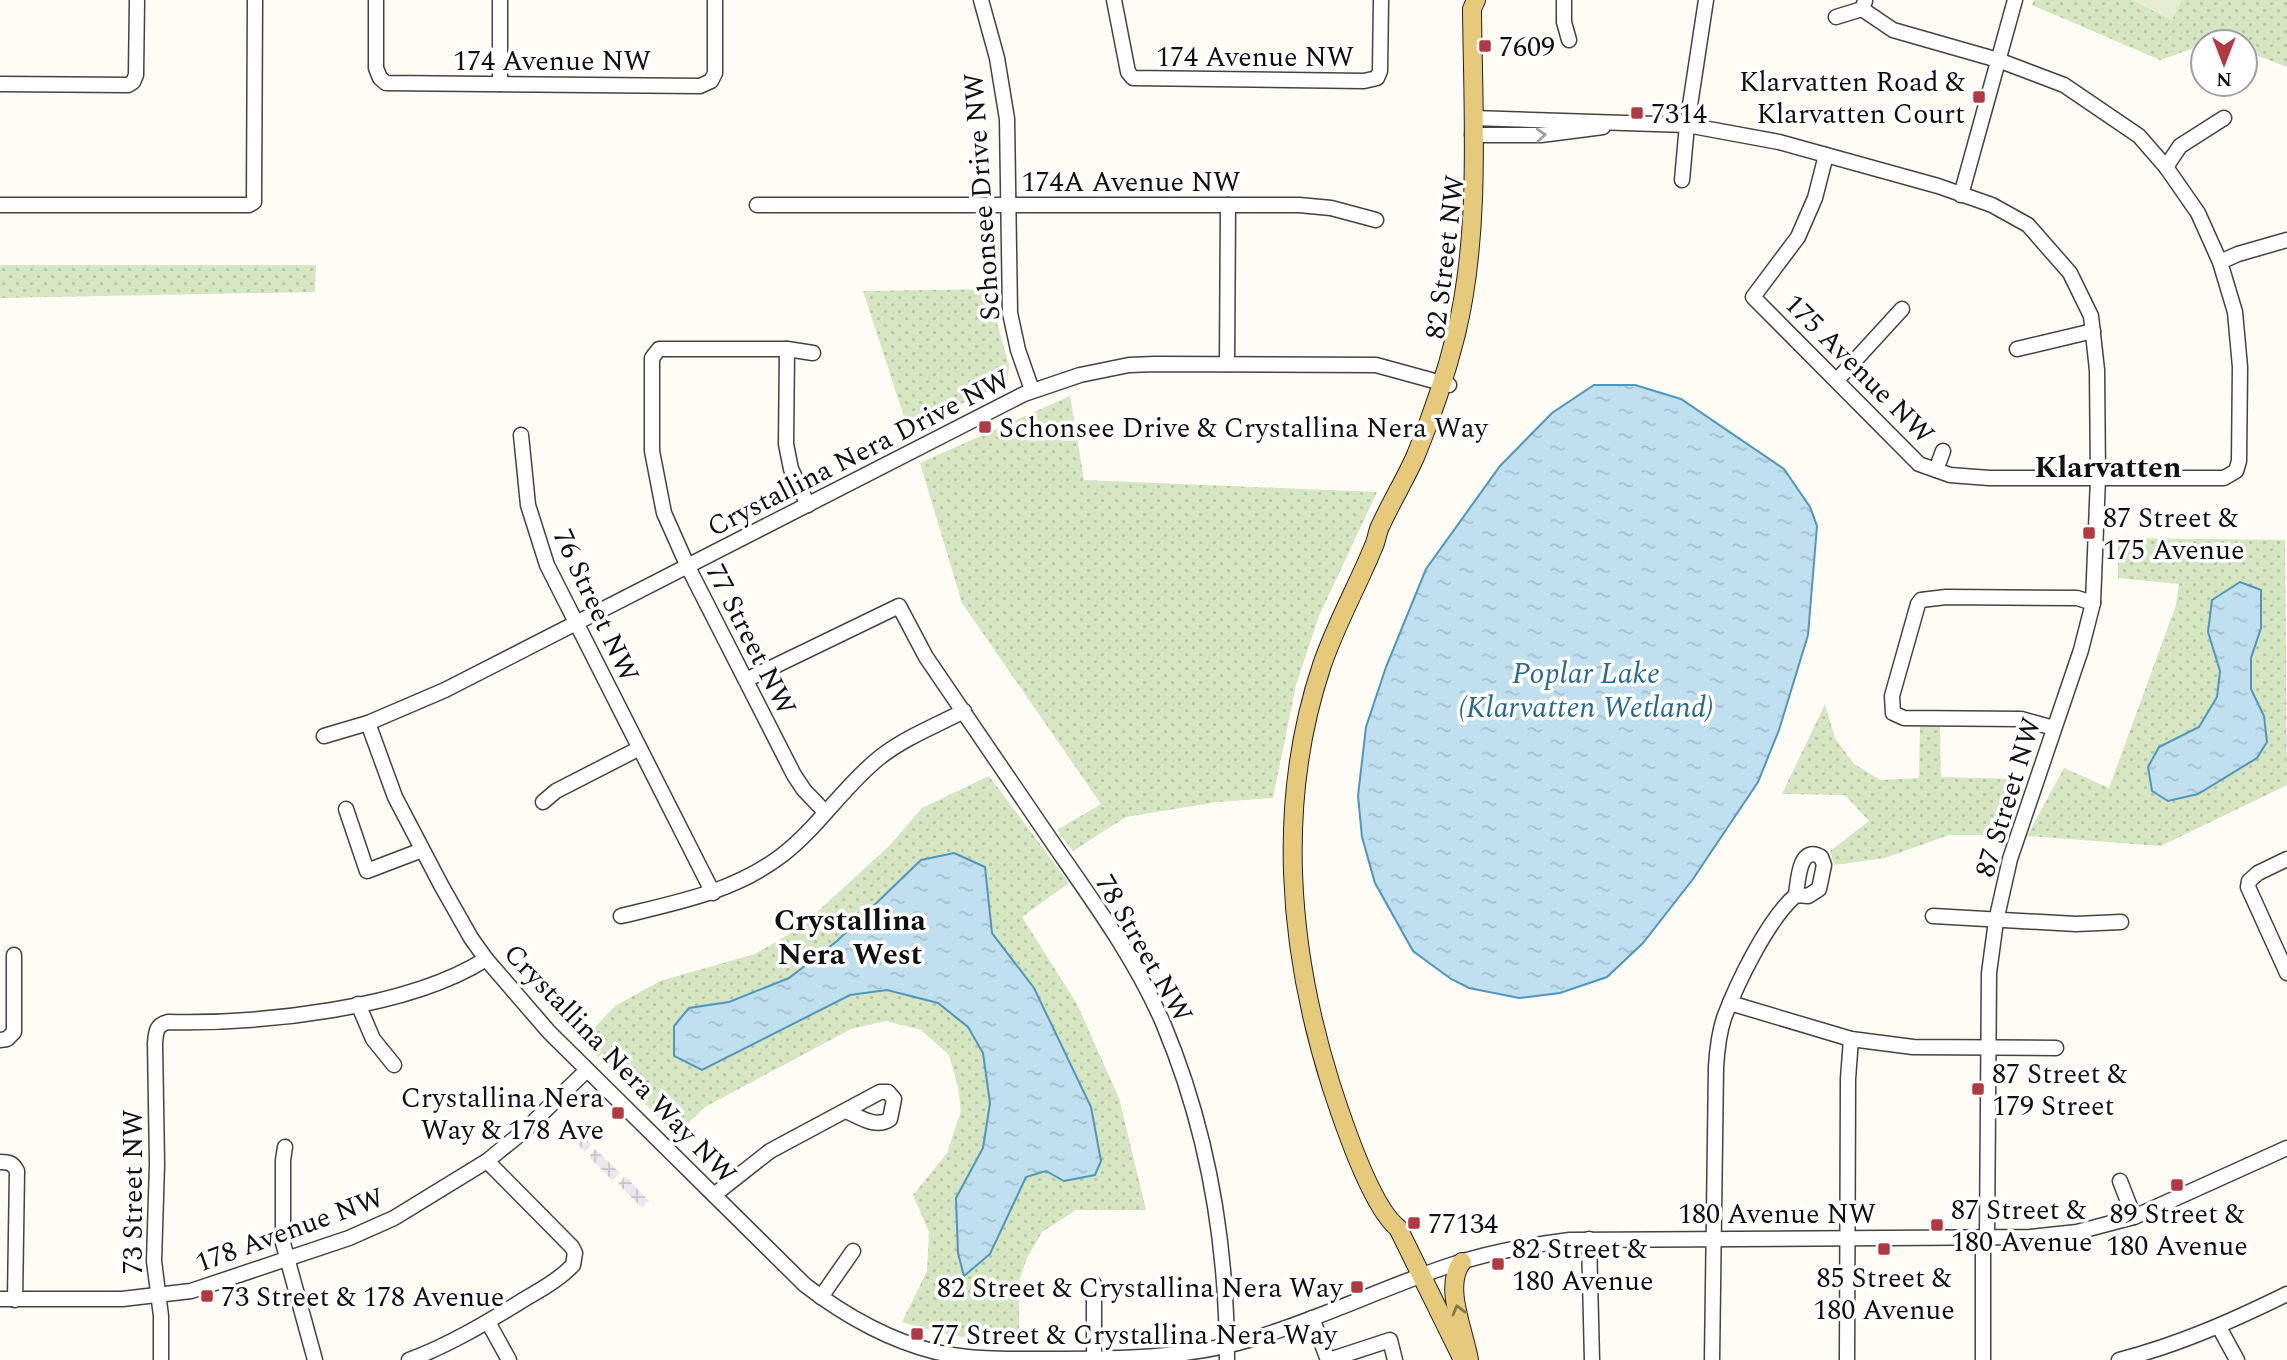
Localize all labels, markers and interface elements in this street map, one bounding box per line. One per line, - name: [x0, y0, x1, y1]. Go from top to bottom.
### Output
- place label: 7609: [1499, 26, 1555, 69]
- north arrow: [2189, 28, 2259, 98]
- street label: 174 Avenue NW: [1156, 36, 1355, 79]
- marker: 7609: [1477, 38, 1493, 54]
- street label: 174 Avenue NW: [453, 40, 652, 83]
- place label: Klarvatten Road & Klarvatten Court: [1739, 61, 1966, 136]
- text: N: [2216, 64, 2232, 93]
- street label: Schonsee Drive NW: [952, 71, 1013, 322]
- marker: Klarvatten Road & Klarvatten Court: [1971, 89, 1987, 105]
- place label: 7314: [1651, 93, 1707, 136]
- marker: 7314: [1629, 105, 1645, 121]
- one-way arrow: [1535, 127, 1546, 142]
- street label: 174A Avenue NW: [1022, 161, 1241, 204]
- street label: 82 Street NW: [1414, 172, 1477, 342]
- street label: 175 Avenue NW: [1774, 284, 1945, 455]
- street label: Crystallina Nera Drive NW: [700, 358, 1018, 549]
- place label: Schonsee Drive & Crystallina Nera Way: [999, 407, 1489, 450]
- marker: Schonsee Drive & Crystallina Nera Way: [977, 419, 993, 435]
- district label: Klarvatten: [2034, 445, 2182, 491]
- place label: 87 Street & 175 Avenue: [2103, 497, 2244, 572]
- street label: 76 Street NW: [541, 522, 650, 690]
- marker: 87 Street & 175 Avenue: [2081, 525, 2097, 541]
- street label: 77 Street NW: [694, 556, 808, 723]
- water label: Poplar Lake (Klarvatten Wetland): [1458, 651, 1714, 731]
- street label: 87 Street NW: [1964, 712, 2053, 883]
- street label: 78 Street NW: [1084, 867, 1204, 1031]
- district label: Crystallina Nera West: [774, 898, 927, 978]
- street label: Crystallina Nera Way NW: [493, 934, 747, 1195]
- place label: 87 Street & 179 Street: [1992, 1053, 2127, 1128]
- place label: Crystallina Nera Way & 178 Ave: [401, 1077, 604, 1152]
- marker: 87 Street & 179 Street: [1970, 1081, 1986, 1097]
- marker: Crystallina Nera Way & 178 Ave: [610, 1105, 626, 1121]
- street label: 73 Street NW: [112, 1109, 155, 1275]
- street label: 178 Avenue NW: [189, 1176, 390, 1284]
- marker: 89 Street & 180 Avenue: [2169, 1177, 2185, 1193]
- place label: 87 Street & 180 Avenue: [1951, 1189, 2092, 1264]
- street label: 180 Avenue NW: [1678, 1193, 1877, 1236]
- place label: 89 Street & 180 Avenue: [2106, 1193, 2248, 1268]
- place label: 77134: [1428, 1203, 1498, 1246]
- marker: 77134: [1406, 1215, 1422, 1231]
- marker: 87 Street & 180 Avenue: [1929, 1217, 1945, 1233]
- place label: 82 Street & 180 Avenue: [1512, 1228, 1653, 1303]
- marker: 85 Street & 180 Avenue: [1876, 1241, 1892, 1257]
- marker: 82 Street & 180 Avenue: [1490, 1256, 1506, 1272]
- place label: 85 Street & 180 Avenue: [1813, 1257, 1955, 1332]
- place label: 82 Street & Crystallina Nera Way: [937, 1267, 1345, 1310]
- place label: 73 Street & 178 Avenue: [221, 1276, 504, 1319]
- marker: 82 Street & Crystallina Nera Way: [1349, 1279, 1365, 1295]
- marker: 73 Street & 178 Avenue: [199, 1288, 215, 1304]
- one-way arrow: [1452, 1304, 1466, 1316]
- place label: 77 Street & Crystallina Nera Way: [931, 1314, 1339, 1357]
- marker: 77 Street & Crystallina Nera Way: [909, 1326, 925, 1342]

